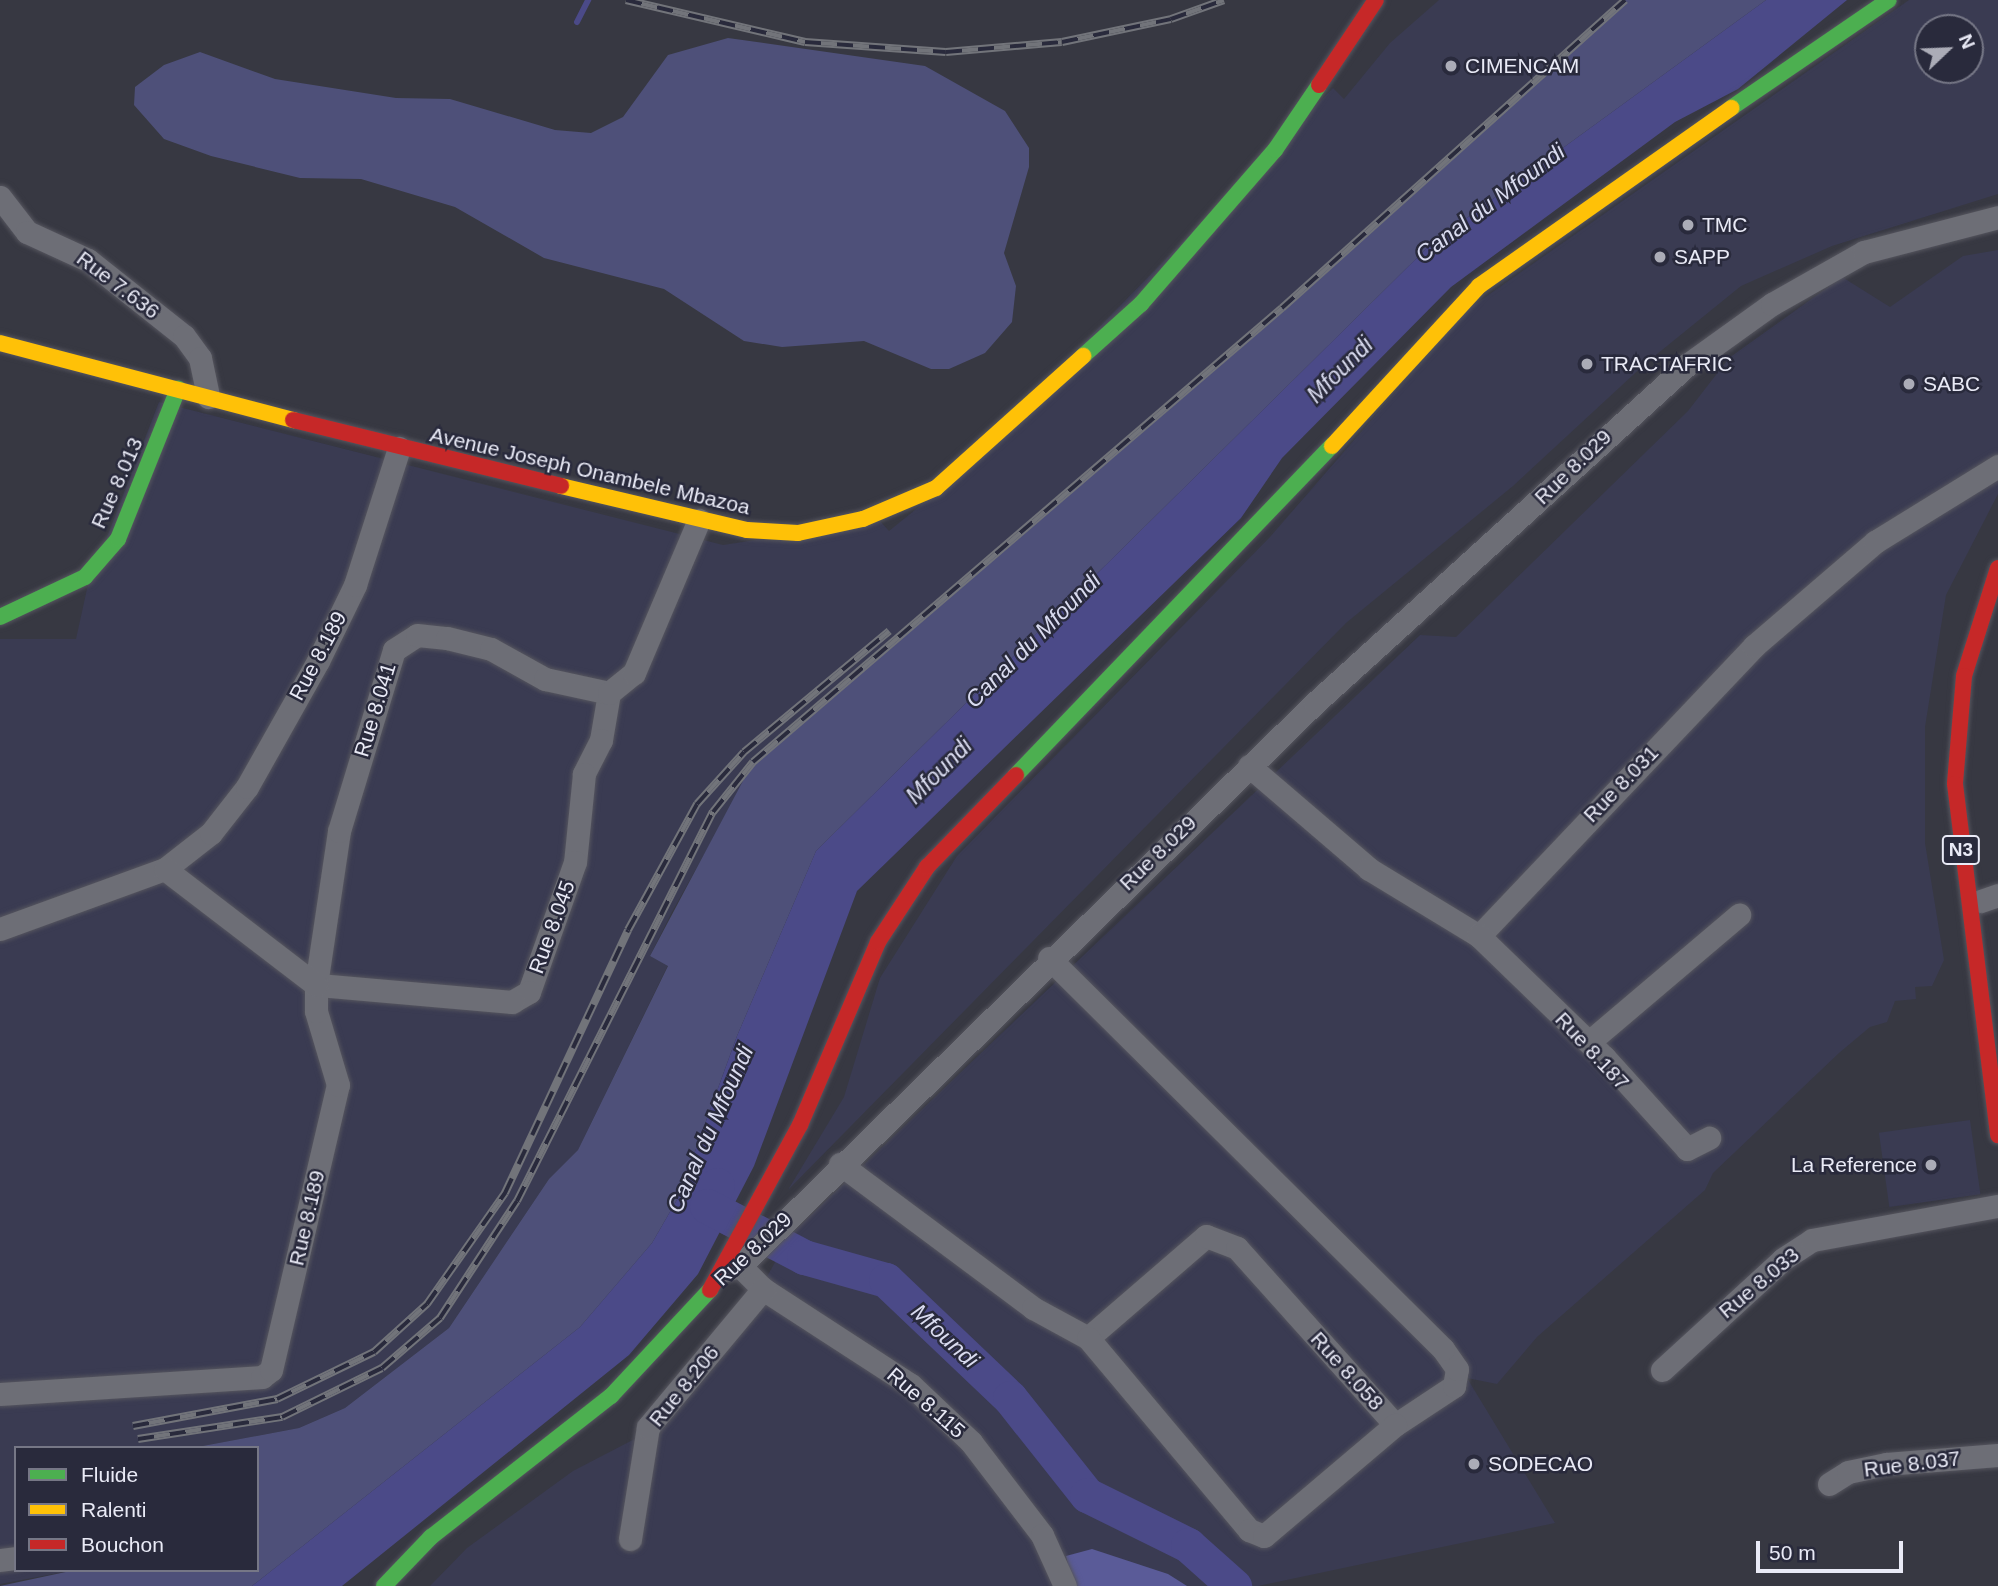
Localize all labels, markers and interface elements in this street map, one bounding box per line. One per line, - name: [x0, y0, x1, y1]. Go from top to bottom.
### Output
- north arrow: [1914, 14, 1984, 84]
- text: N: [1955, 31, 1979, 52]
- place label: CIMENCAM: [1465, 53, 1579, 79]
- marker: CIMENCAM: [1443, 58, 1459, 74]
- water label: Canal du Mfoundi: [1410, 138, 1570, 268]
- place label: TMC: [1702, 212, 1747, 238]
- marker: TMC: [1680, 217, 1696, 233]
- place label: SAPP: [1674, 244, 1730, 270]
- street label: Rue 7.636: [72, 246, 164, 324]
- marker: SAPP: [1652, 249, 1668, 265]
- water label: Mfoundi: [1301, 331, 1379, 409]
- place label: TRACTAFRIC: [1601, 351, 1732, 377]
- marker: TRACTAFRIC: [1579, 356, 1595, 372]
- place label: SABC: [1923, 371, 1980, 397]
- marker: SABC: [1901, 376, 1917, 392]
- street label: Avenue Joseph Onambele Mbazoa: [428, 422, 752, 520]
- street label: Rue 8.029: [1529, 424, 1617, 510]
- street label: Rue 8.013: [86, 434, 148, 532]
- water label: Canal du Mfoundi: [960, 567, 1106, 713]
- street label: Rue 8.189: [284, 607, 352, 705]
- street label: Rue 8.041: [349, 660, 401, 760]
- water label: Mfoundi: [900, 732, 978, 810]
- street label: Rue 8.031: [1578, 740, 1664, 828]
- street label: Rue 8.029: [1114, 810, 1202, 896]
- road number: N3: [1942, 834, 1980, 866]
- street label: Rue 8.045: [524, 877, 580, 977]
- street label: Rue 8.187: [1550, 1007, 1634, 1095]
- water label: Canal du Mfoundi: [661, 1041, 759, 1217]
- place label: La Reference: [1791, 1152, 1917, 1178]
- marker: La Reference: [1923, 1157, 1939, 1173]
- street label: Rue 8.189: [284, 1168, 330, 1268]
- street label: Rue 8.029: [709, 1207, 797, 1291]
- street label: Rue 8.033: [1714, 1242, 1804, 1324]
- water label: Mfoundi: [906, 1298, 984, 1374]
- street label: Rue 8.058: [1305, 1327, 1389, 1415]
- street label: Rue 8.206: [644, 1340, 724, 1432]
- street label: Rue 8.115: [882, 1362, 970, 1444]
- legend: [14, 1446, 259, 1572]
- street label: Rue 8.037: [1862, 1446, 1962, 1482]
- place label: SODECAO: [1488, 1451, 1593, 1477]
- marker: SODECAO: [1466, 1456, 1482, 1472]
- text: Fluide: [81, 1463, 138, 1486]
- text: Ralenti: [81, 1498, 146, 1521]
- scale bar: [1760, 1526, 1907, 1570]
- text: Bouchon: [81, 1533, 164, 1556]
- text: 50 m: [1769, 1541, 1816, 1564]

